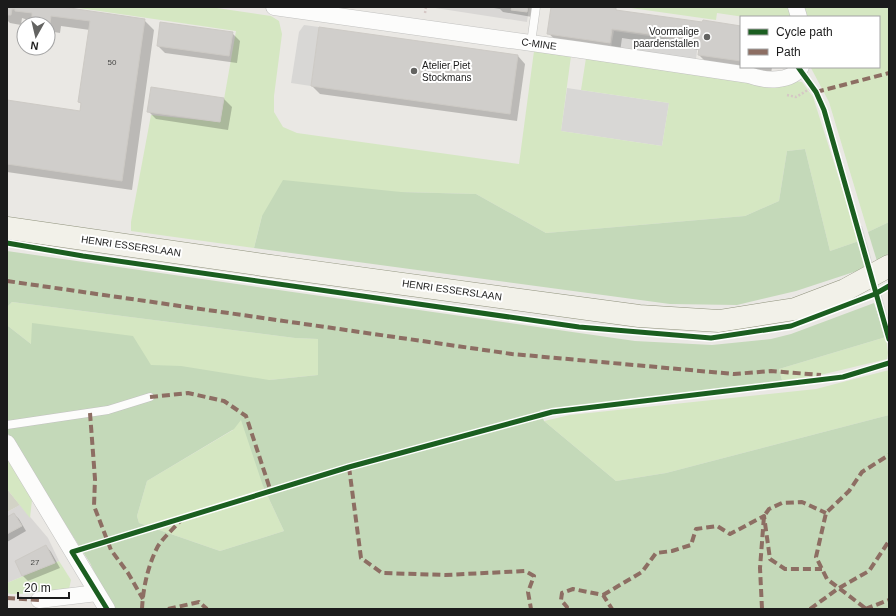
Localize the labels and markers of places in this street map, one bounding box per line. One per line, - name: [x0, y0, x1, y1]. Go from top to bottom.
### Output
- place label: Voormalige paardenstallen: [633, 26, 699, 49]
- marker: Voormalige paardenstallen: [702, 32, 712, 42]
- place label: Atelier Piet Stockmans: [422, 60, 471, 83]
- marker: Atelier Piet Stockmans: [409, 66, 419, 76]

